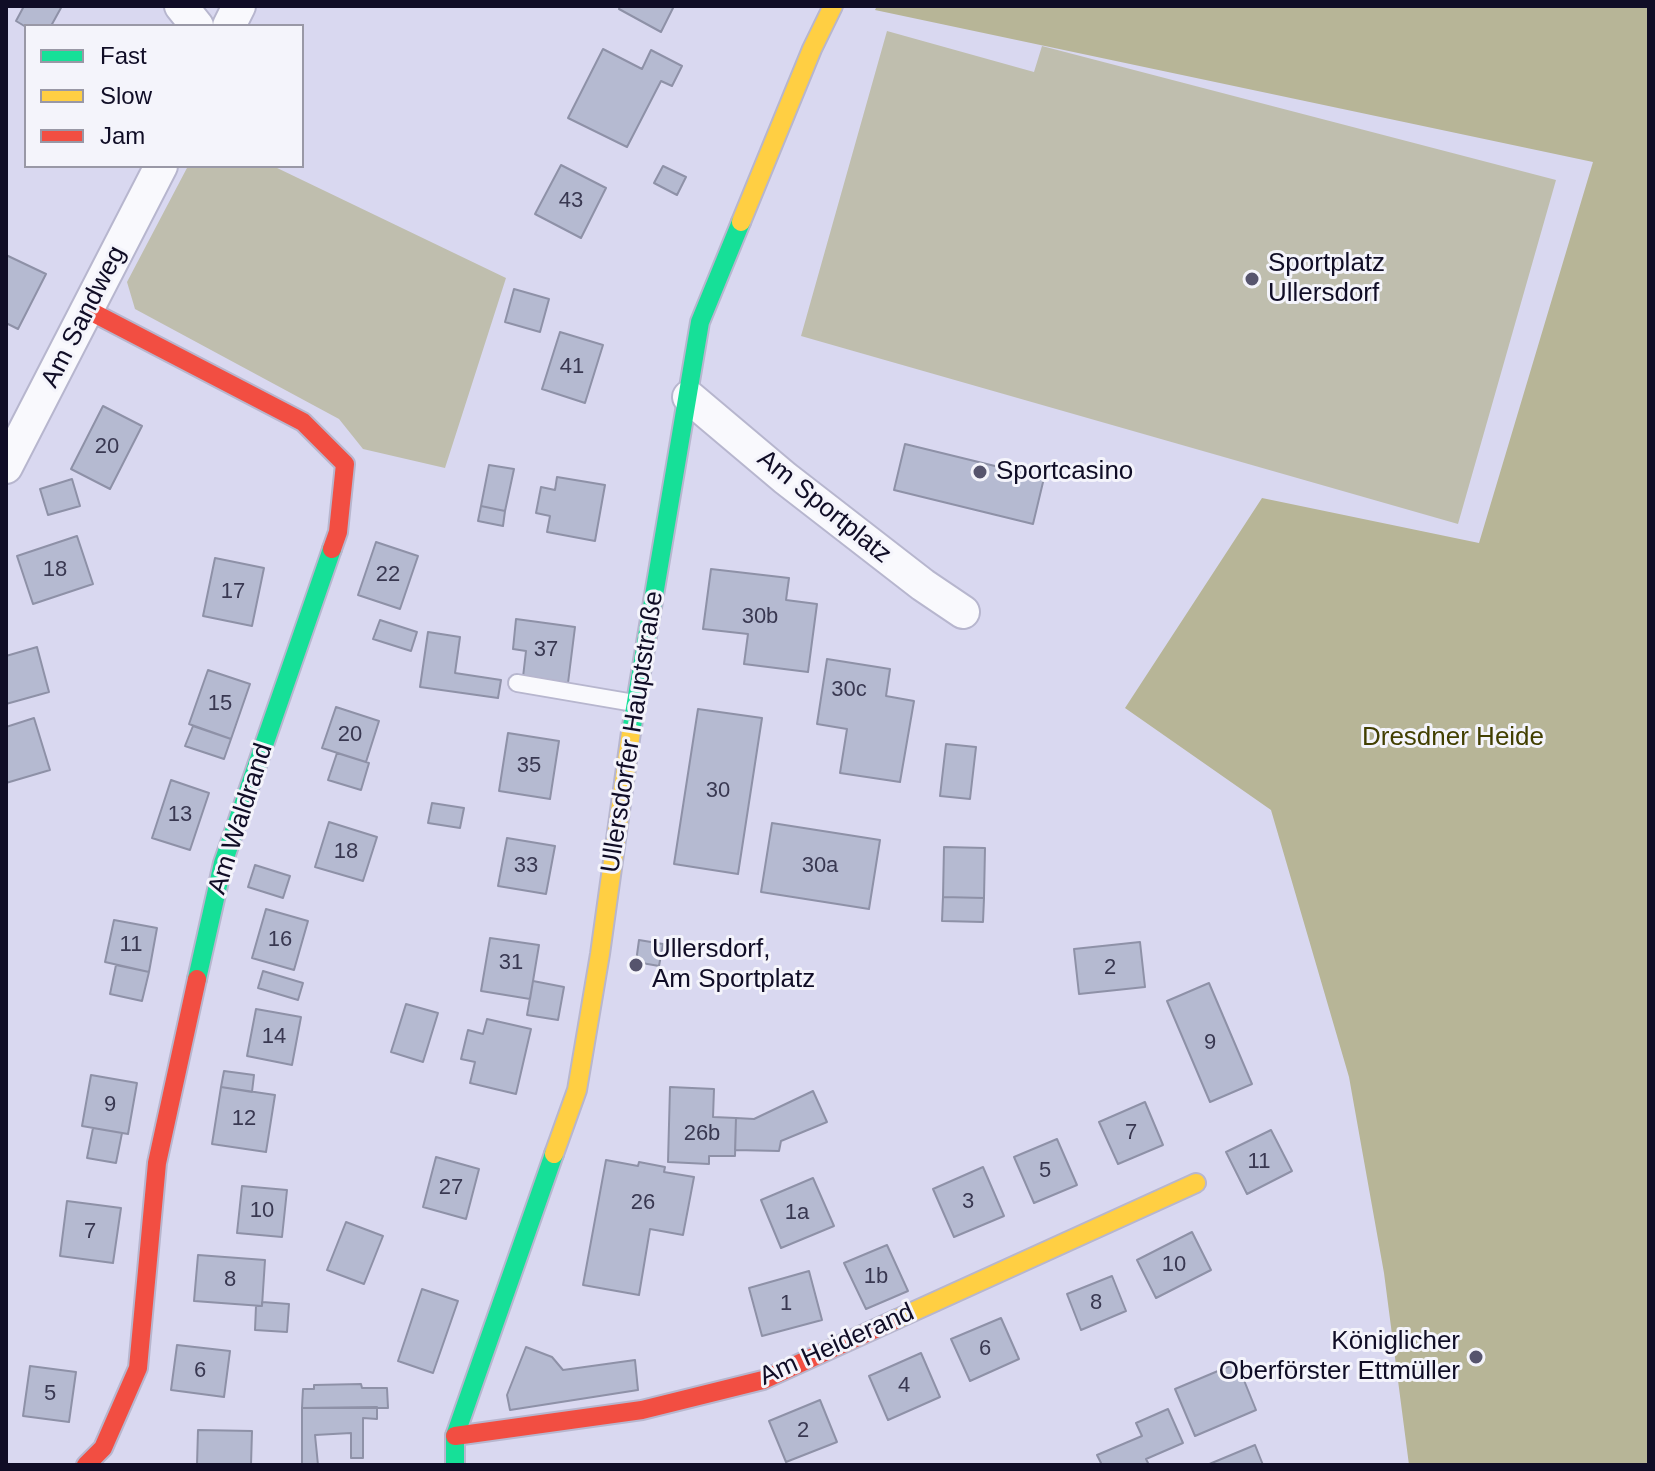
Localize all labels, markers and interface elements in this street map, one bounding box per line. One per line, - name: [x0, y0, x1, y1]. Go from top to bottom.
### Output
- legend: [24, 24, 304, 168]
- text: Fast: [100, 42, 147, 69]
- text: Slow: [100, 82, 152, 109]
- text: Jam: [100, 122, 145, 149]
- house number: 43: [559, 188, 583, 214]
- street label: Am Sandweg: [35, 241, 133, 393]
- place label: Sportplatz Ullersdorf: [1268, 248, 1385, 310]
- marker: Sportplatz Ullersdorf: [1243, 270, 1261, 288]
- house number: 41: [560, 354, 584, 380]
- house number: 20: [95, 434, 119, 460]
- street label: Am Sportplatz: [751, 443, 897, 571]
- place label: Sportcasino: [996, 456, 1133, 488]
- marker: Sportcasino: [971, 463, 989, 481]
- house number: 18: [43, 557, 67, 583]
- house number: 22: [376, 562, 400, 588]
- house number: 17: [221, 579, 245, 605]
- street label: Ullersdorfer Hauptstraße: [595, 589, 671, 875]
- house number: 30b: [742, 604, 778, 630]
- house number: 37: [534, 637, 558, 663]
- house number: 30c: [831, 677, 867, 703]
- house number: 15: [208, 691, 232, 717]
- house number: 20: [338, 722, 362, 748]
- park label: Dresdner Heide: [1362, 722, 1544, 754]
- street label: Am Waldrand: [202, 740, 280, 898]
- house number: 35: [517, 753, 541, 779]
- house number: 30: [706, 778, 730, 804]
- house number: 13: [168, 802, 192, 828]
- house number: 18: [334, 839, 358, 865]
- house number: 33: [514, 853, 538, 879]
- house number: 30a: [802, 853, 838, 879]
- house number: 16: [268, 927, 292, 953]
- house number: 11: [120, 932, 142, 958]
- place label: Ullersdorf, Am Sportplatz: [652, 934, 815, 996]
- house number: 31: [499, 950, 523, 976]
- house number: 2: [1104, 955, 1116, 981]
- marker: Ullersdorf, Am Sportplatz: [627, 956, 645, 974]
- house number: 14: [262, 1024, 286, 1050]
- house number: 9: [1204, 1030, 1216, 1056]
- house number: 9: [104, 1092, 116, 1118]
- house number: 12: [232, 1106, 256, 1132]
- house number: 7: [1125, 1120, 1137, 1146]
- house number: 26b: [684, 1121, 720, 1147]
- house number: 11: [1248, 1149, 1270, 1175]
- house number: 5: [1039, 1158, 1051, 1184]
- house number: 27: [439, 1175, 463, 1201]
- house number: 3: [962, 1189, 974, 1215]
- house number: 26: [631, 1190, 655, 1216]
- house number: 10: [250, 1198, 274, 1224]
- house number: 1a: [785, 1200, 809, 1226]
- house number: 7: [84, 1219, 96, 1245]
- house number: 10: [1162, 1252, 1186, 1278]
- house number: 1b: [864, 1264, 888, 1290]
- house number: 8: [224, 1267, 236, 1293]
- house number: 8: [1090, 1290, 1102, 1316]
- house number: 1: [780, 1291, 792, 1317]
- street label: Am Heiderand: [755, 1297, 919, 1393]
- place label: Königlicher Oberförster Ettmüller: [1219, 1326, 1460, 1388]
- house number: 6: [979, 1336, 991, 1362]
- marker: Königlicher Oberförster Ettmüller: [1467, 1348, 1485, 1366]
- house number: 6: [194, 1358, 206, 1384]
- house number: 4: [898, 1373, 910, 1399]
- house number: 5: [44, 1381, 56, 1407]
- house number: 2: [797, 1418, 809, 1444]

